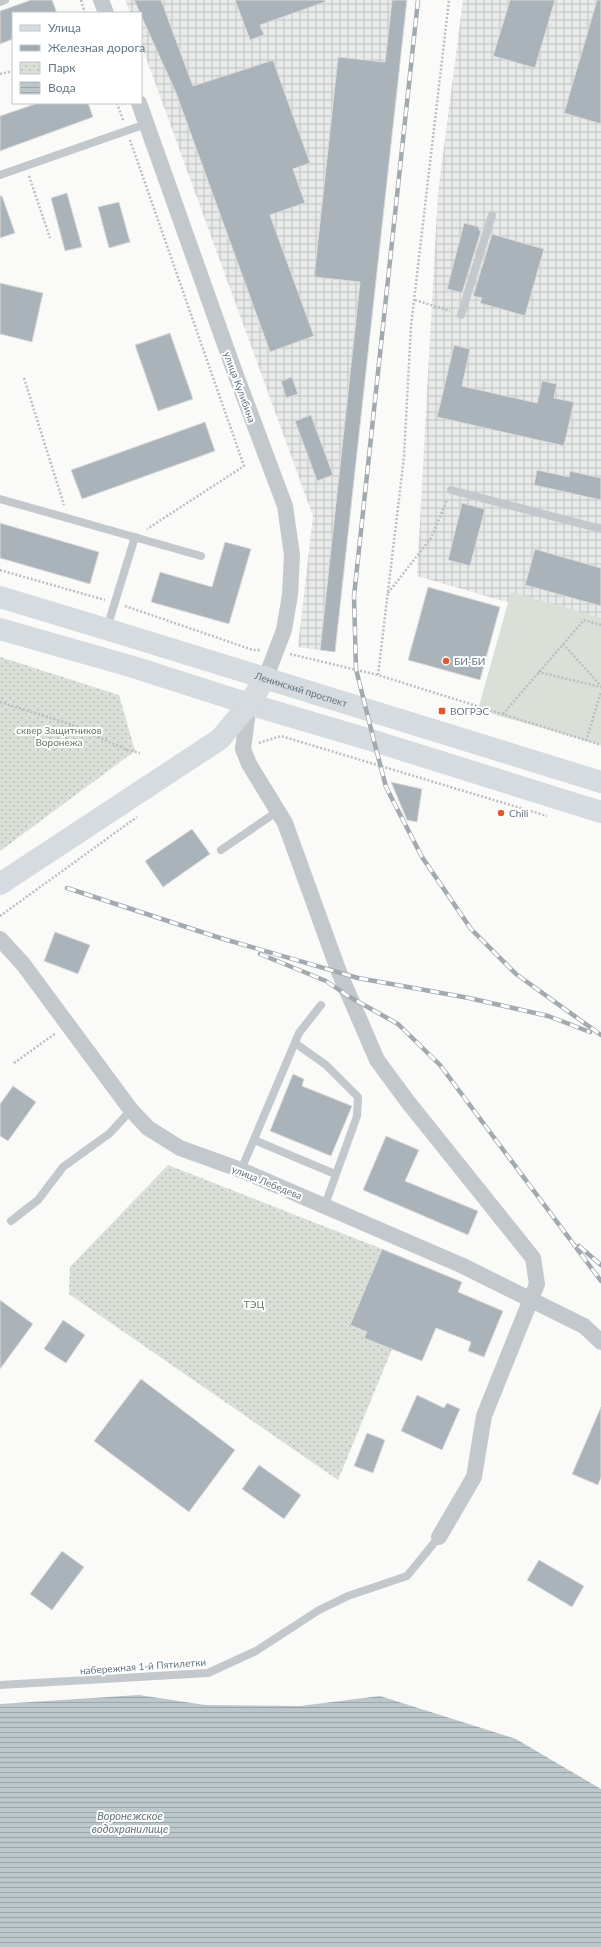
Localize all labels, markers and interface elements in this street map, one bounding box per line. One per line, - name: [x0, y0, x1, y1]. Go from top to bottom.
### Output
- legend: [12, 12, 142, 104]
- text: Улица: [48, 20, 81, 35]
- text: Железная дорога: [48, 40, 145, 55]
- text: Парк: [48, 60, 76, 75]
- text: Вода: [48, 80, 76, 95]
- street label: улица Кулибина: [222, 350, 258, 424]
- place label: БИ-БИ: [454, 655, 485, 667]
- marker: БИ-БИ: [441, 656, 451, 666]
- street label: Ленинский проспект: [252, 669, 349, 709]
- place label: ВОГРЭС: [450, 705, 490, 717]
- marker: ВОГРЭС: [437, 706, 447, 716]
- park label: сквер Защитников Воронежа: [16, 724, 102, 748]
- place label: Chili: [509, 807, 528, 819]
- marker: Chili: [496, 808, 506, 818]
- street label: улица Лебедева: [230, 1162, 304, 1202]
- park label: ТЭЦ: [244, 1298, 264, 1310]
- street label: набережная 1-й Пятилетки: [80, 1656, 207, 1676]
- water label: Воронежское водохранилище: [92, 1809, 168, 1835]

